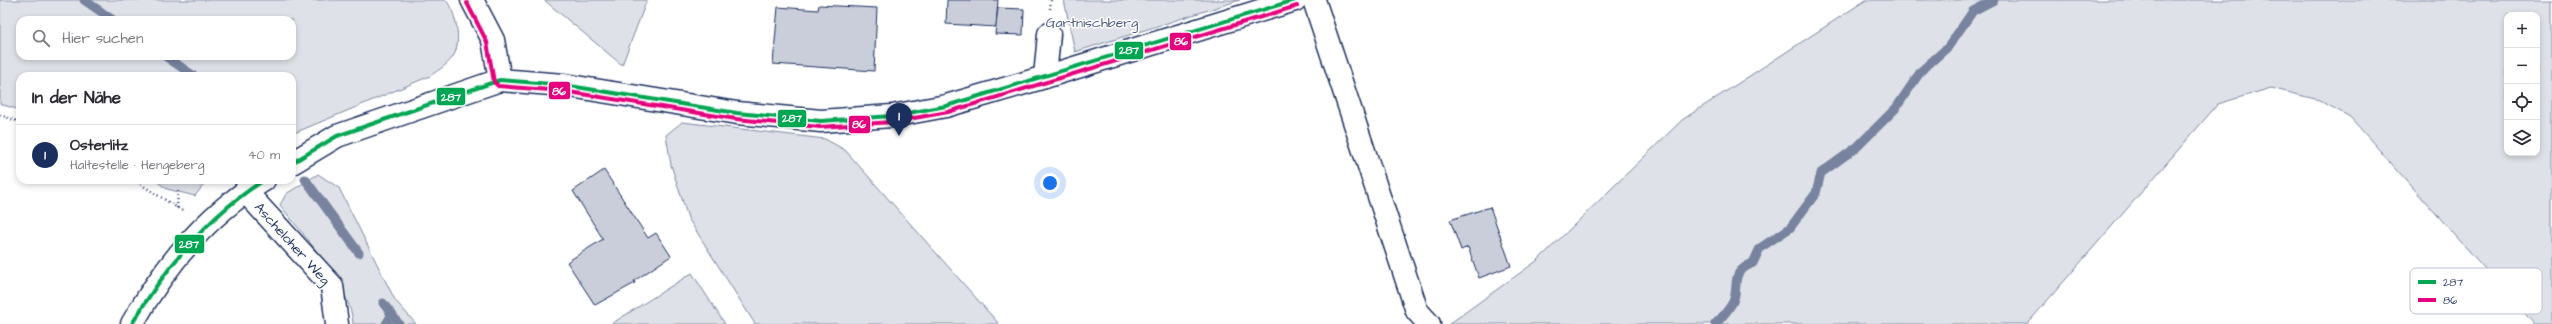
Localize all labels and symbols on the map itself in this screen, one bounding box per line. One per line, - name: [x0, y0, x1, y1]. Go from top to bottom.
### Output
- park label: Gartnischberg: [1046, 13, 1138, 33]
- line badge: 86: [1169, 32, 1192, 51]
- text: 86: [1174, 34, 1188, 49]
- line badge: 287: [1114, 41, 1144, 60]
- text: 287: [1118, 43, 1139, 58]
- line badge: 86: [548, 81, 571, 100]
- text: 86: [552, 84, 566, 99]
- line badge: 287: [436, 87, 466, 106]
- text: 287: [440, 90, 461, 105]
- pin: 1: [886, 103, 912, 136]
- line badge: 287: [777, 109, 807, 128]
- text: 287: [781, 111, 802, 126]
- line badge: 86: [848, 115, 871, 134]
- text: 86: [852, 117, 866, 132]
- your location: [1040, 173, 1060, 193]
- street label: Ascheloher Weg: [249, 198, 335, 290]
- line badge: 287: [174, 234, 205, 254]
- text: 287: [178, 237, 199, 252]
- legend: [2410, 268, 2542, 314]
- text: 287: [2443, 275, 2463, 290]
- text: 86: [2443, 293, 2457, 308]

